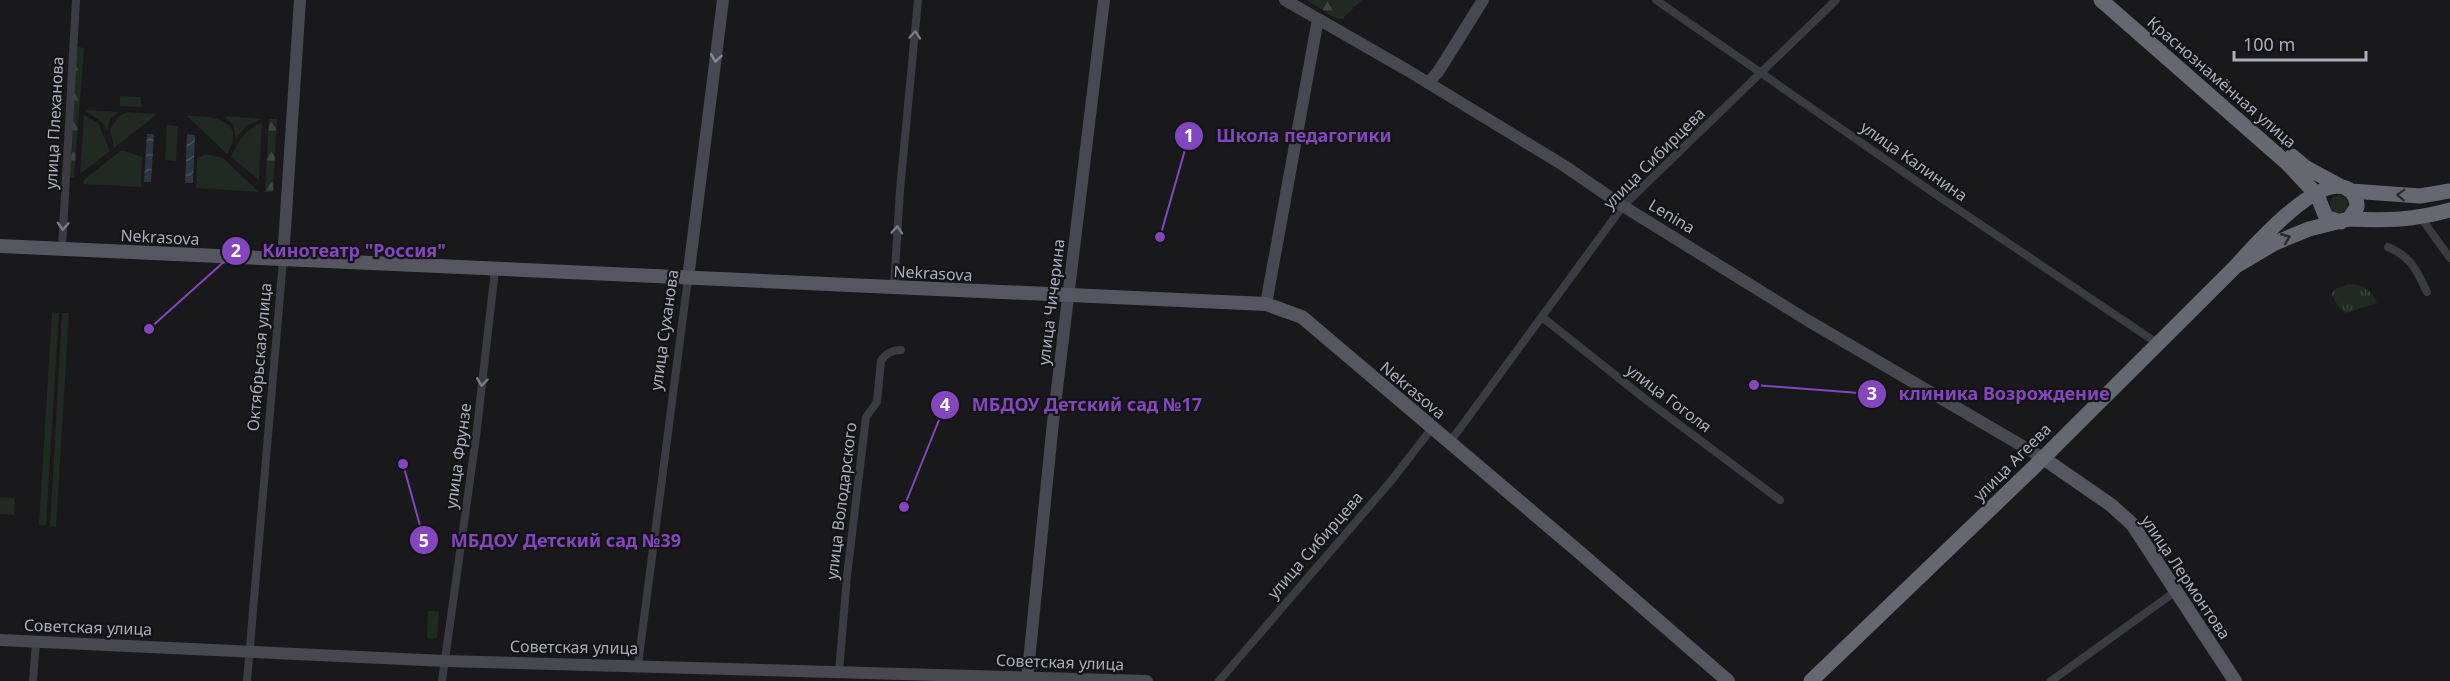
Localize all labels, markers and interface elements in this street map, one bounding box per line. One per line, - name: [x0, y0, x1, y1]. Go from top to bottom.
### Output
- street label: Краснознамённая улица: [2143, 11, 2301, 153]
- scale bar: [2234, 24, 2366, 62]
- one-way arrow: [908, 31, 921, 40]
- text: 100 m: [2243, 32, 2295, 56]
- one-way arrow: [710, 53, 722, 63]
- street label: улица Плеханова: [40, 56, 68, 190]
- street label: улица Сибирцева: [1598, 102, 1710, 214]
- street label: улица Калинина: [1856, 116, 1972, 206]
- callout: Школа педагогики: [1174, 118, 1404, 154]
- text: 1: [1184, 123, 1194, 147]
- text: Школа педагогики: [1216, 123, 1392, 147]
- one-way arrow: [2396, 189, 2405, 202]
- street label: Lenina: [1645, 194, 1699, 238]
- one-way arrow: [57, 222, 70, 231]
- street label: Nekrasova: [120, 224, 200, 250]
- one-way arrow: [891, 225, 904, 234]
- callout: Кинотеатр "Россия": [221, 233, 458, 269]
- one-way arrow: [2280, 233, 2291, 245]
- text: 2: [231, 238, 241, 262]
- text: Кинотеатр "Россия": [262, 238, 446, 262]
- street label: улица Чичерина: [1032, 238, 1070, 366]
- street label: Nekrasova: [893, 260, 973, 286]
- street label: улица Суханова: [645, 268, 683, 392]
- street label: Октябрьская улица: [242, 282, 276, 432]
- street label: Nekrasova: [1376, 356, 1450, 424]
- street label: улица Гоголя: [1622, 359, 1716, 437]
- callout: клиника Возрождение: [1857, 376, 2122, 412]
- one-way arrow: [477, 377, 489, 386]
- text: 3: [1867, 381, 1877, 405]
- text: клиника Возрождение: [1898, 381, 2110, 405]
- callout: МБДОУ Детский сад №17: [930, 387, 1214, 423]
- text: 4: [940, 392, 950, 416]
- text: МБДОУ Детский сад №17: [972, 392, 1202, 416]
- street label: улица Фрунзе: [440, 402, 476, 510]
- street label: улица Агеева: [1968, 418, 2056, 506]
- street label: улица Володарского: [820, 421, 862, 581]
- street label: улица Сибирцева: [1262, 487, 1368, 603]
- street label: улица Лермонтова: [2136, 511, 2236, 643]
- callout: МБДОУ Детский сад №39: [409, 522, 693, 558]
- text: 5: [419, 528, 429, 552]
- text: МБДОУ Детский сад №39: [451, 528, 681, 552]
- street label: Советская улица: [23, 614, 153, 640]
- street label: Советская улица: [510, 635, 638, 659]
- street label: Советская улица: [995, 649, 1125, 675]

